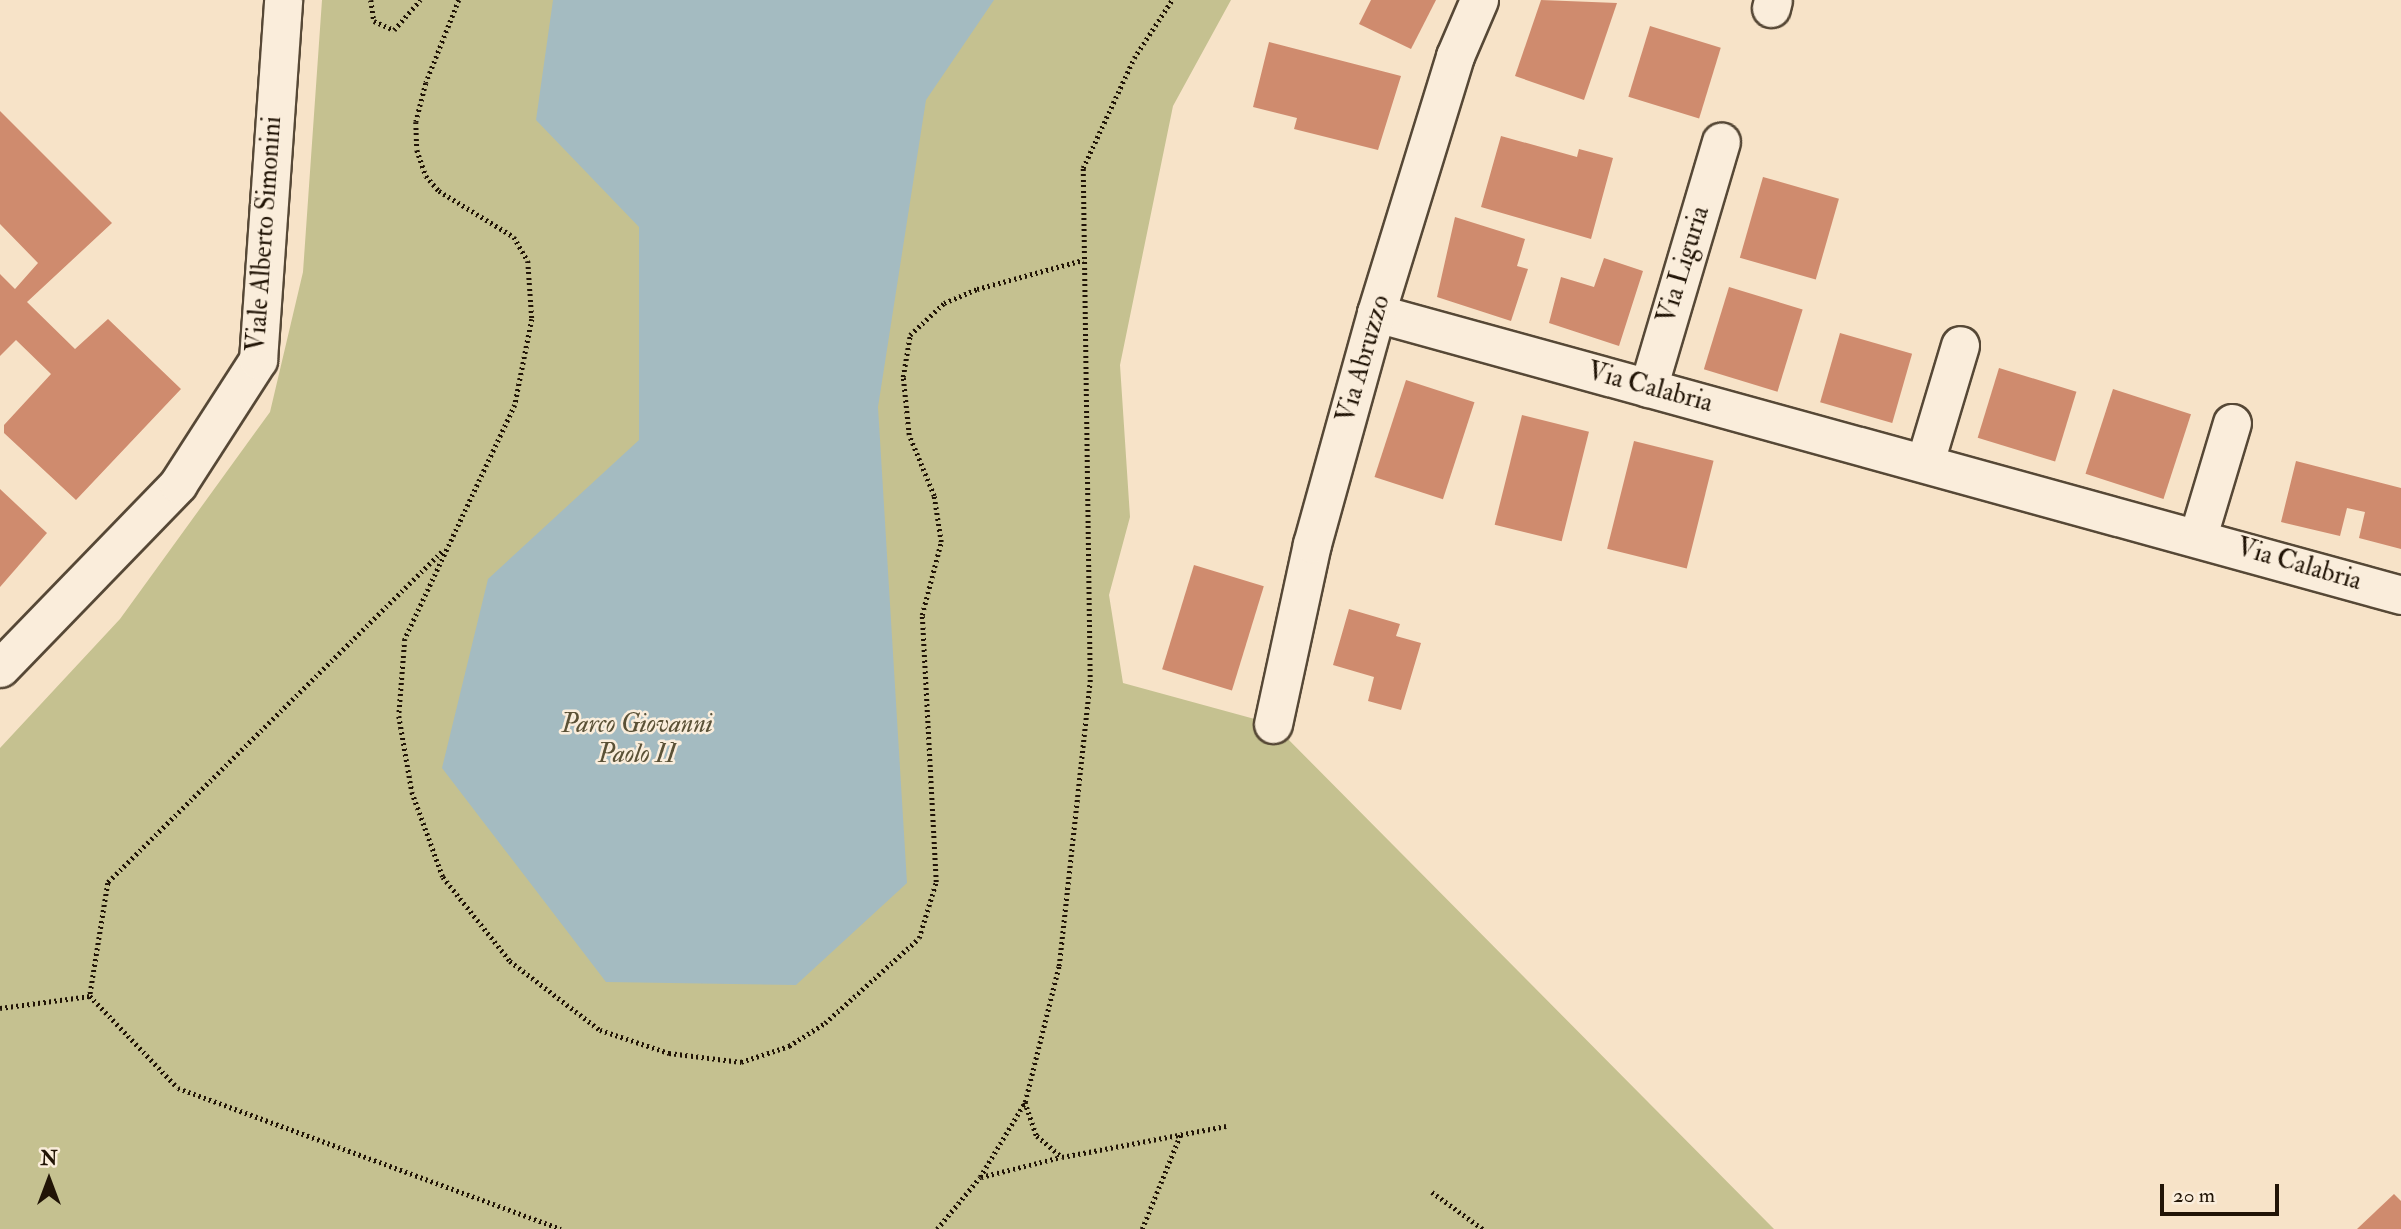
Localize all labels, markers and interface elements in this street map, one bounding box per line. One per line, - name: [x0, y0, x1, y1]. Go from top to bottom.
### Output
- street label: Viale Alberto Simonini: [241, 115, 289, 353]
- street label: Via Liguria: [1651, 203, 1717, 327]
- street label: Via Abruzzo: [1331, 292, 1397, 426]
- street label: Via Calabria: [1584, 356, 1716, 420]
- street label: Via Calabria: [2233, 532, 2365, 598]
- park label: Parco Giovanni Paolo II: [561, 709, 713, 770]
- north arrow: [14, 1145, 84, 1215]
- text: N: [40, 1147, 58, 1171]
- scale bar: [2163, 1170, 2282, 1214]
- text: 20 m: [2173, 1182, 2215, 1209]

